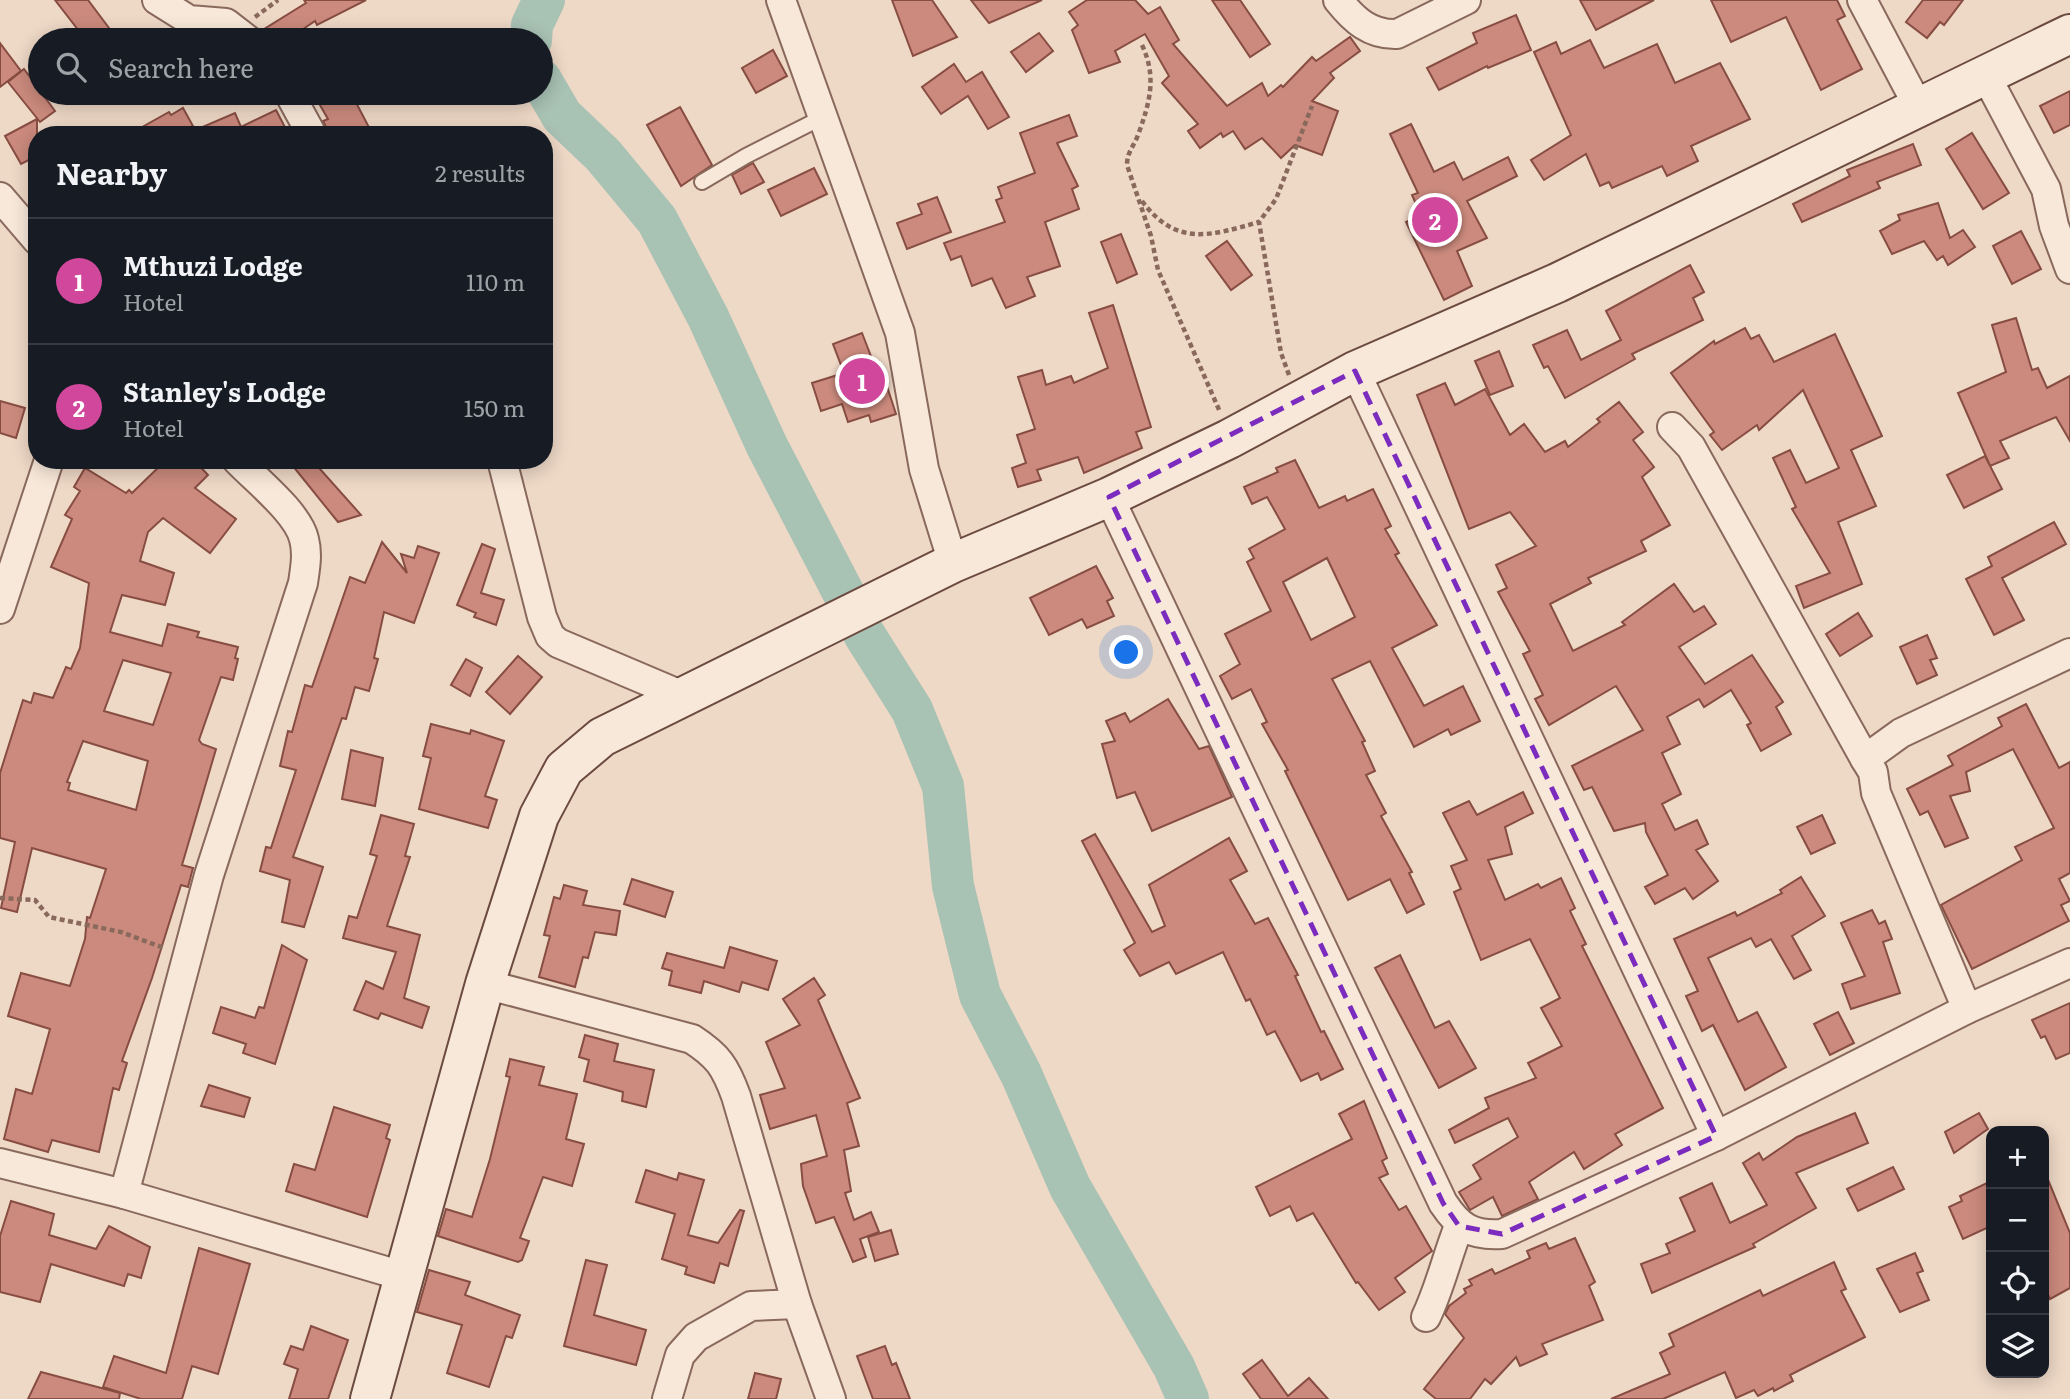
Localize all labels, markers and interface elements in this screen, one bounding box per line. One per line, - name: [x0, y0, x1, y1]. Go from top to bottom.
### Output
- search box: [28, 28, 553, 105]
- text: Search here: [108, 47, 254, 86]
- icon: search: [52, 48, 90, 86]
- text: Nearby: [56, 150, 167, 194]
- text: 2 results: [435, 155, 525, 189]
- pin: 2: [1412, 194, 1458, 246]
- text: Mthuzi Lodge: [123, 245, 303, 284]
- text: 1: [74, 264, 84, 298]
- text: 110 m: [466, 264, 525, 298]
- text: Hotel: [123, 284, 184, 318]
- pin: 1: [839, 355, 885, 407]
- text: Stanley's Lodge: [123, 371, 326, 410]
- text: 2: [73, 390, 85, 424]
- text: 150 m: [464, 390, 525, 424]
- text: Hotel: [123, 410, 184, 444]
- your location: [1109, 635, 1143, 669]
- map controls: [1986, 1126, 2049, 1378]
- button: +: [1986, 1126, 2049, 1189]
- button: −: [1986, 1189, 2049, 1252]
- button: locate: [1986, 1252, 2049, 1315]
- button: layers: [1986, 1315, 2049, 1378]

